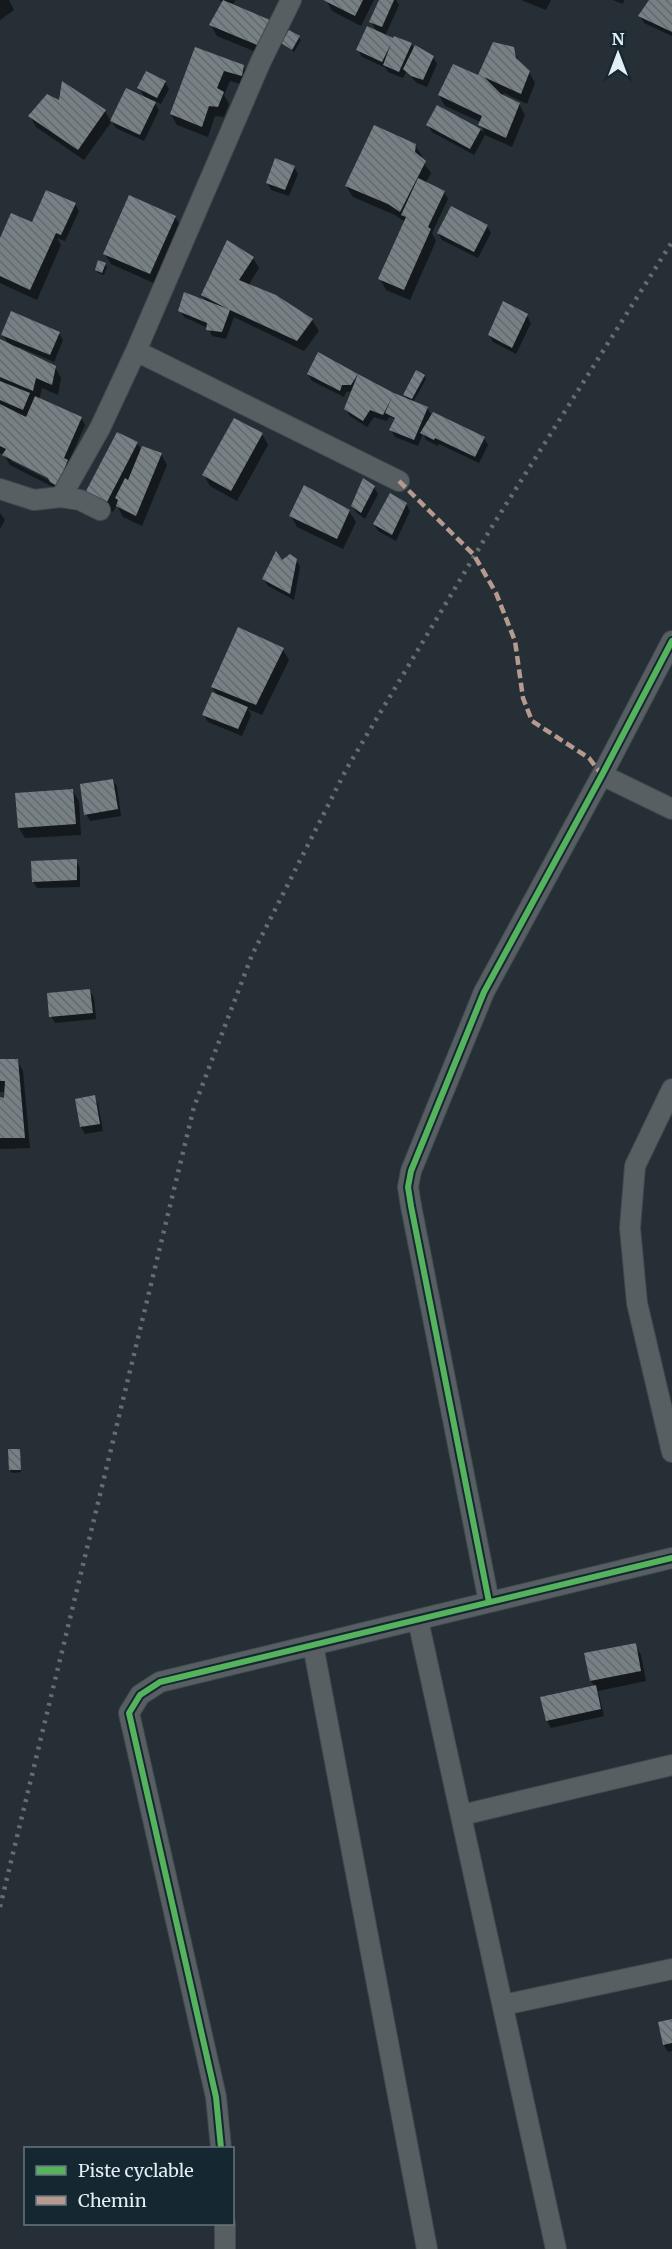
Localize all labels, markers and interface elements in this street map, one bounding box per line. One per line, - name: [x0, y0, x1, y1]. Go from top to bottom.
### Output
- north arrow: [588, 24, 648, 84]
- text: N: [612, 29, 625, 49]
- legend: [24, 2147, 234, 2225]
- text: Piste cyclable: [78, 2159, 194, 2182]
- text: Chemin: [78, 2189, 147, 2212]

